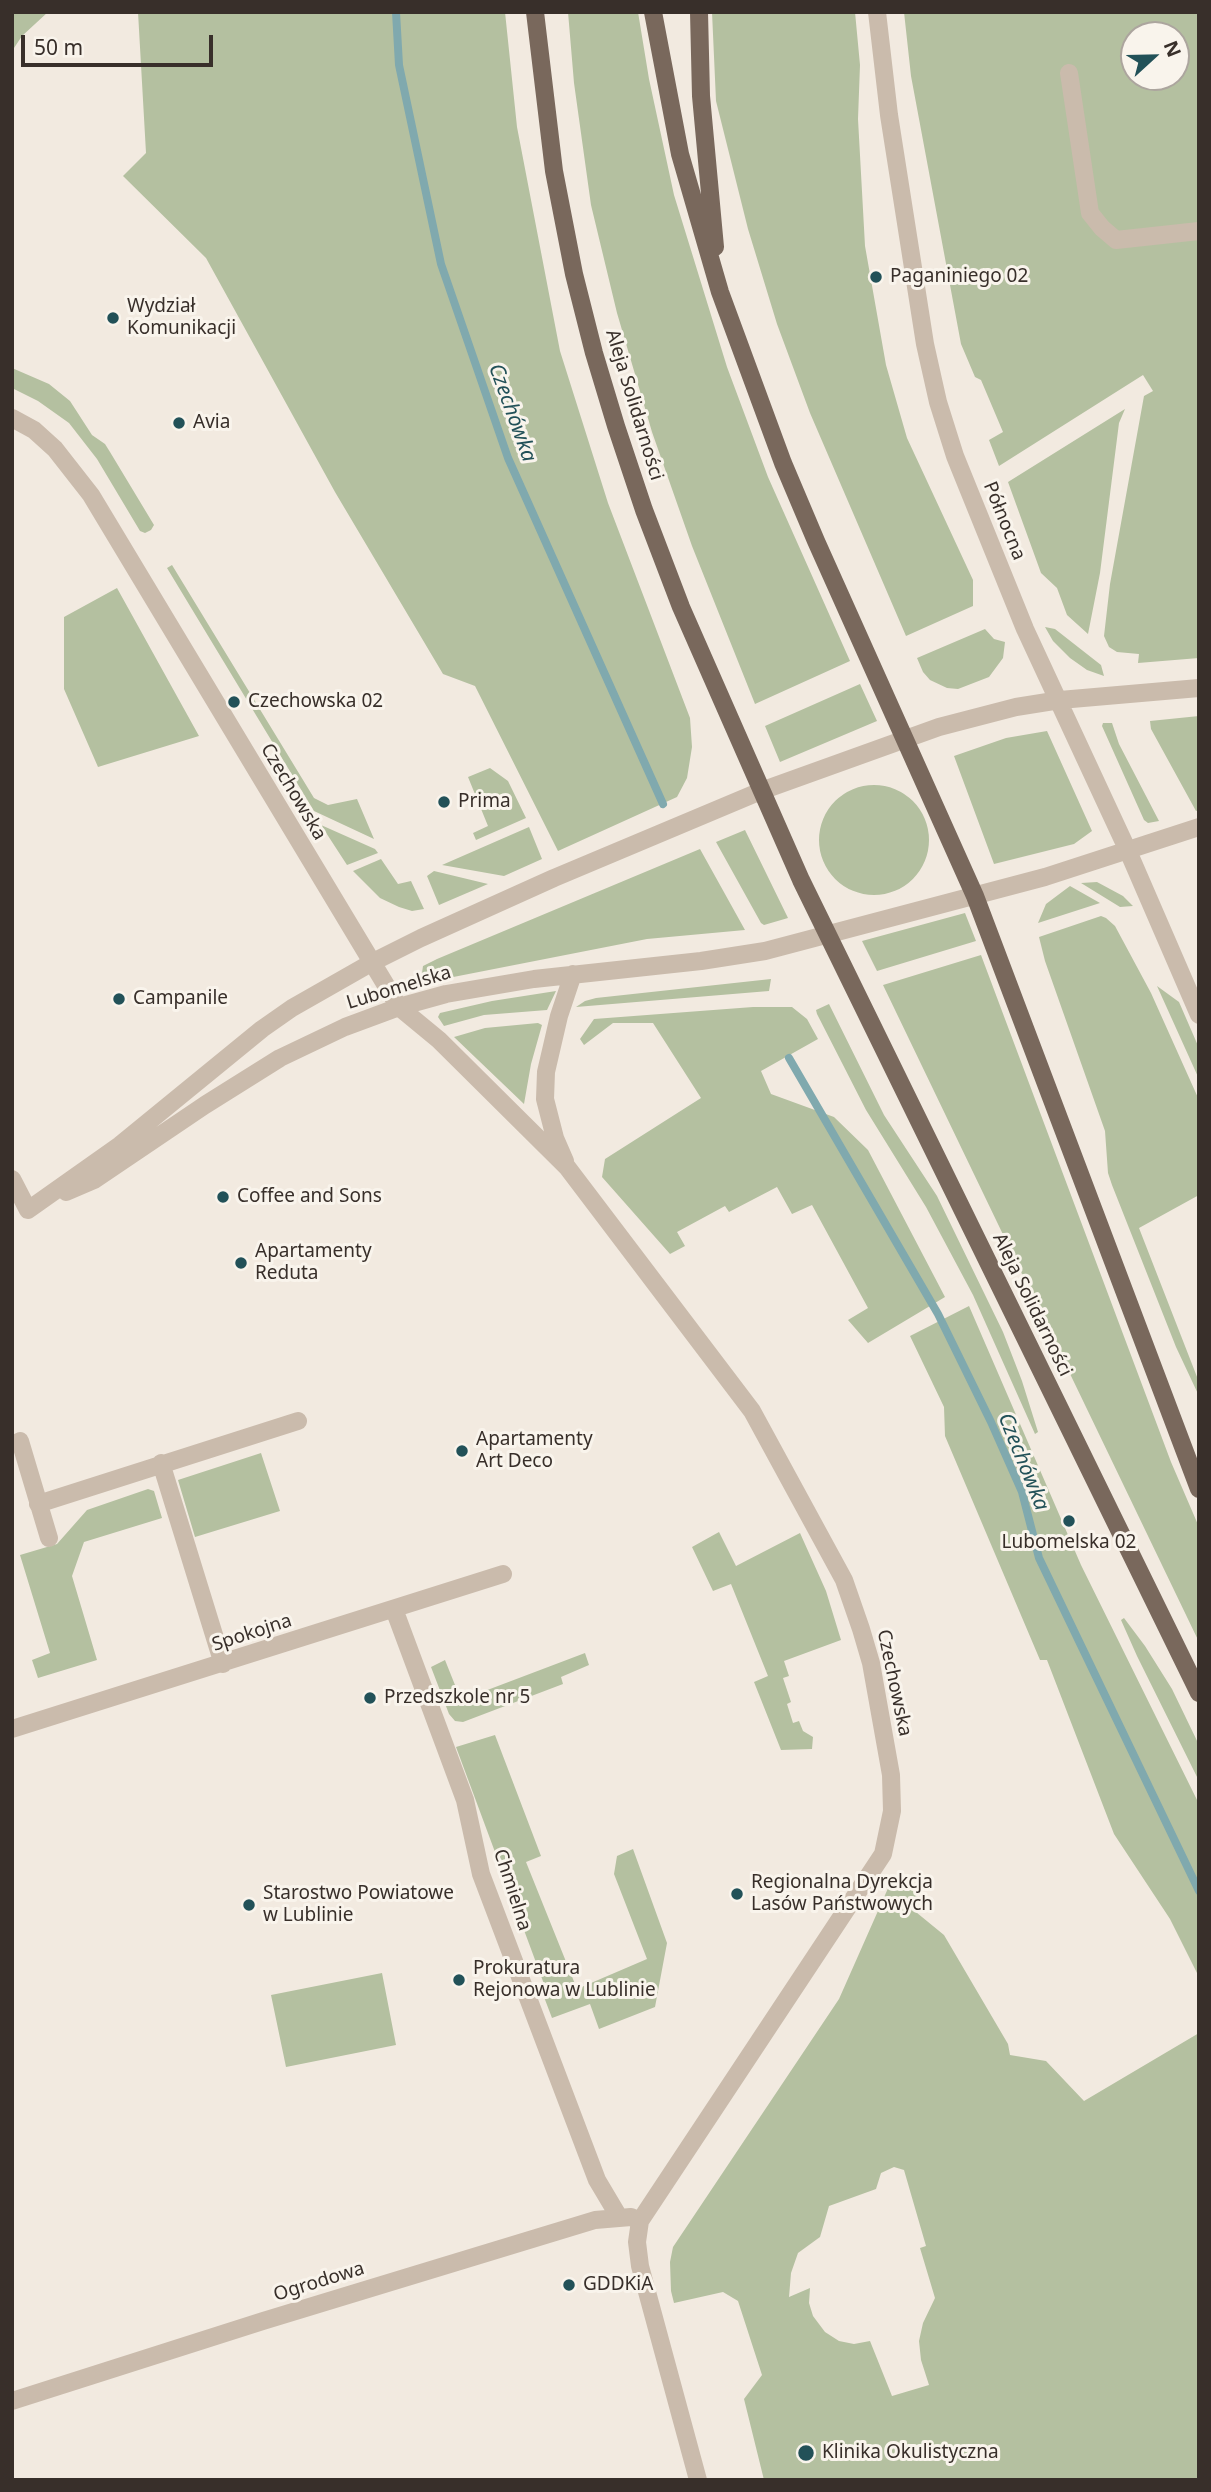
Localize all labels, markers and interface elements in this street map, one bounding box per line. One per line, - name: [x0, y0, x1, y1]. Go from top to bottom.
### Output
- scale bar: [24, 21, 217, 65]
- north arrow: [1120, 21, 1190, 91]
- text: 50 m: [34, 33, 83, 61]
- text: N: [1158, 37, 1188, 61]
- place label: Paganiniego 02: [890, 266, 1028, 288]
- marker: Paganiniego 02: [868, 269, 884, 285]
- place label: Wydział Komunikacji: [127, 296, 236, 340]
- marker: Wydział Komunikacji: [105, 310, 121, 326]
- street label: Aleja Solidarności: [600, 327, 668, 483]
- water label: Czechówka: [483, 360, 541, 466]
- place label: Avia: [193, 412, 230, 434]
- marker: Avia: [171, 415, 187, 431]
- street label: Północna: [978, 478, 1030, 564]
- place label: Czechowska 02: [248, 691, 383, 713]
- marker: Czechowska 02: [226, 694, 242, 710]
- street label: Czechowska: [255, 740, 331, 844]
- place label: Prima: [458, 791, 511, 813]
- marker: Prima: [436, 794, 452, 810]
- street label: Lubomelska: [344, 961, 454, 1015]
- place label: Campanile: [133, 988, 228, 1010]
- marker: Campanile: [111, 991, 127, 1007]
- place label: Coffee and Sons: [237, 1186, 382, 1208]
- marker: Coffee and Sons: [215, 1189, 231, 1205]
- street label: Aleja Solidarności: [987, 1230, 1077, 1380]
- place label: Apartamenty Reduta: [255, 1241, 372, 1285]
- marker: Apartamenty Reduta: [233, 1255, 249, 1271]
- water label: Czechówka: [992, 1410, 1054, 1514]
- place label: Apartamenty Art Deco: [476, 1429, 593, 1473]
- marker: Apartamenty Art Deco: [454, 1443, 470, 1459]
- marker: Lubomelska 02: [1061, 1513, 1077, 1529]
- place label: Lubomelska 02: [1002, 1532, 1136, 1554]
- street label: Spokojna: [209, 1609, 295, 1657]
- street label: Czechowska: [872, 1628, 916, 1738]
- place label: Przedszkole nr 5: [384, 1687, 530, 1709]
- marker: Przedszkole nr 5: [362, 1690, 378, 1706]
- street label: Chmielna: [488, 1846, 536, 1934]
- place label: Regionalna Dyrekcja Lasów Państwowych: [751, 1872, 933, 1916]
- place label: Starostwo Powiatowe w Lublinie: [263, 1883, 454, 1927]
- marker: Regionalna Dyrekcja Lasów Państwowych: [729, 1886, 745, 1902]
- marker: Starostwo Powiatowe w Lublinie: [241, 1897, 257, 1913]
- place label: Prokuratura Rejonowa w Lublinie: [473, 1958, 656, 2002]
- marker: Prokuratura Rejonowa w Lublinie: [451, 1972, 467, 1988]
- street label: Ogrodowa: [271, 2257, 367, 2307]
- place label: GDDKiA: [583, 2274, 653, 2296]
- marker: GDDKiA: [561, 2277, 577, 2293]
- place label: Klinika Okulistyczna: [822, 2442, 999, 2464]
- marker: Klinika Okulistyczna: [796, 2443, 816, 2463]

